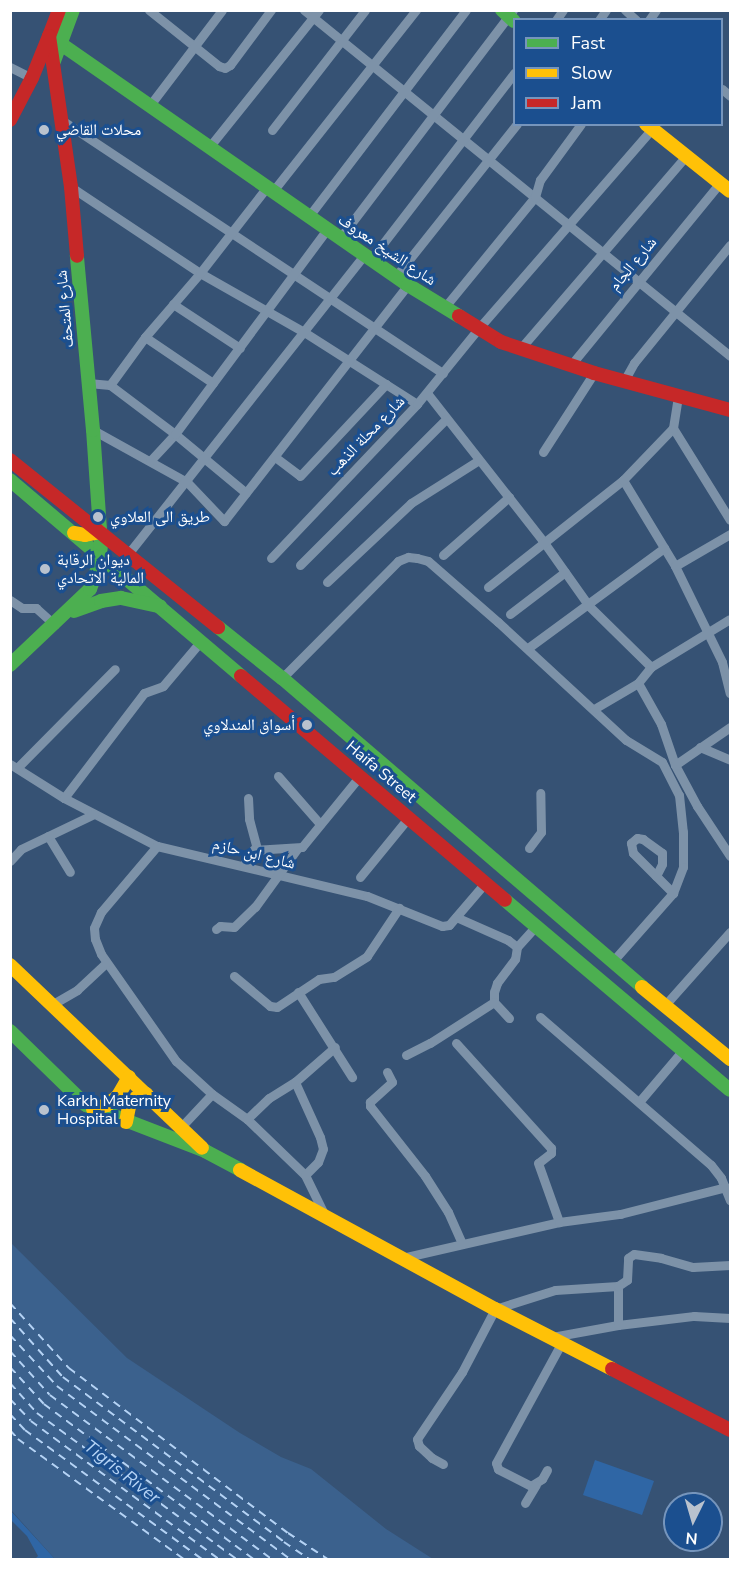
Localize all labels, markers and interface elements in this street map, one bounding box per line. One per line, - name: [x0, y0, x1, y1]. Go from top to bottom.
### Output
- legend: [513, 18, 723, 126]
- text: Fast: [571, 31, 605, 55]
- text: Slow: [571, 61, 612, 85]
- text: Jam: [571, 91, 602, 115]
- place label: محلات القاضي: [56, 120, 141, 140]
- marker: محلات القاضي: [37, 123, 51, 137]
- street label: شارع الشيخ معروف: [334, 210, 440, 290]
- street label: شارع الجام: [605, 233, 661, 295]
- street label: شارع المتحف: [52, 269, 78, 349]
- street label: شارع محلة الذهب: [323, 392, 409, 480]
- place label: طريق الى العلاوي: [110, 507, 210, 527]
- marker: طريق الى العلاوي: [91, 510, 105, 524]
- place label: ديوان الرقابة المالية الاتحادي: [57, 550, 144, 588]
- marker: ديوان الرقابة المالية الاتحادي: [38, 562, 52, 576]
- place label: أسواق المندلاوي: [203, 715, 295, 735]
- marker: أسواق المندلاوي: [300, 718, 314, 732]
- street label: Haifa Street: [342, 737, 420, 807]
- street label: شارع ابن حازم: [211, 834, 297, 874]
- place label: Karkh Maternity Hospital: [57, 1091, 171, 1129]
- marker: Karkh Maternity Hospital: [35, 1101, 53, 1119]
- water label: Tigris River: [80, 1436, 164, 1508]
- north arrow: [663, 1492, 723, 1552]
- text: N: [685, 1526, 699, 1549]

